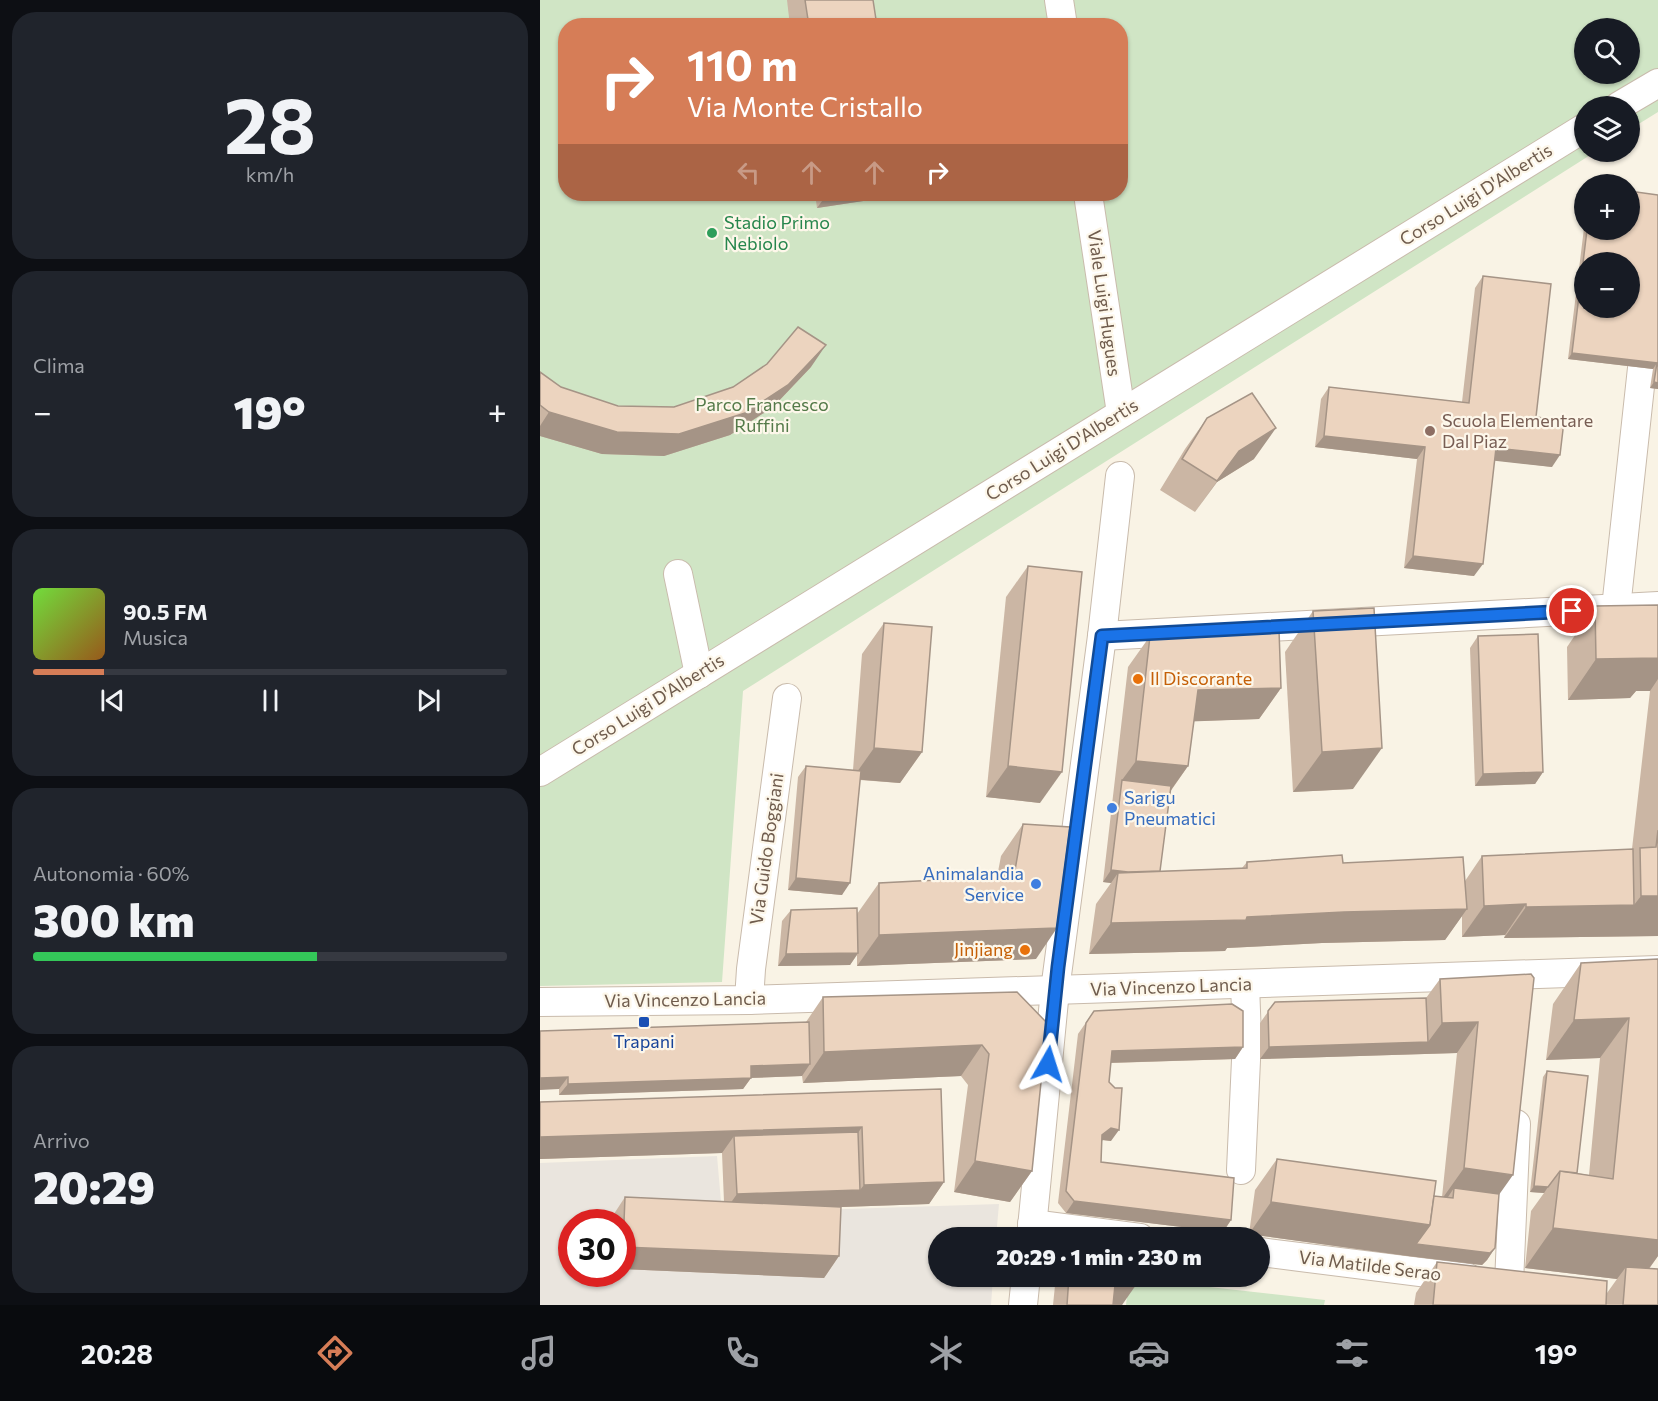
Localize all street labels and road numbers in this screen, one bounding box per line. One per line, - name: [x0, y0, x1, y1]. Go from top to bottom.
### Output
- street label: Corso Luigi D'Albertis: [1395, 138, 1556, 250]
- street label: Viale Luigi Hugues: [1084, 228, 1126, 378]
- street label: Corso Luigi D'Albertis: [981, 393, 1142, 505]
- street label: Corso Luigi D'Albertis: [567, 648, 728, 760]
- street label: Via Guido Boggiani: [744, 771, 788, 926]
- street label: Via Vincenzo Lancia: [1090, 972, 1252, 1000]
- street label: Via Vincenzo Lancia: [604, 987, 766, 1011]
- street label: Via Matilde Serao: [1298, 1245, 1443, 1285]

